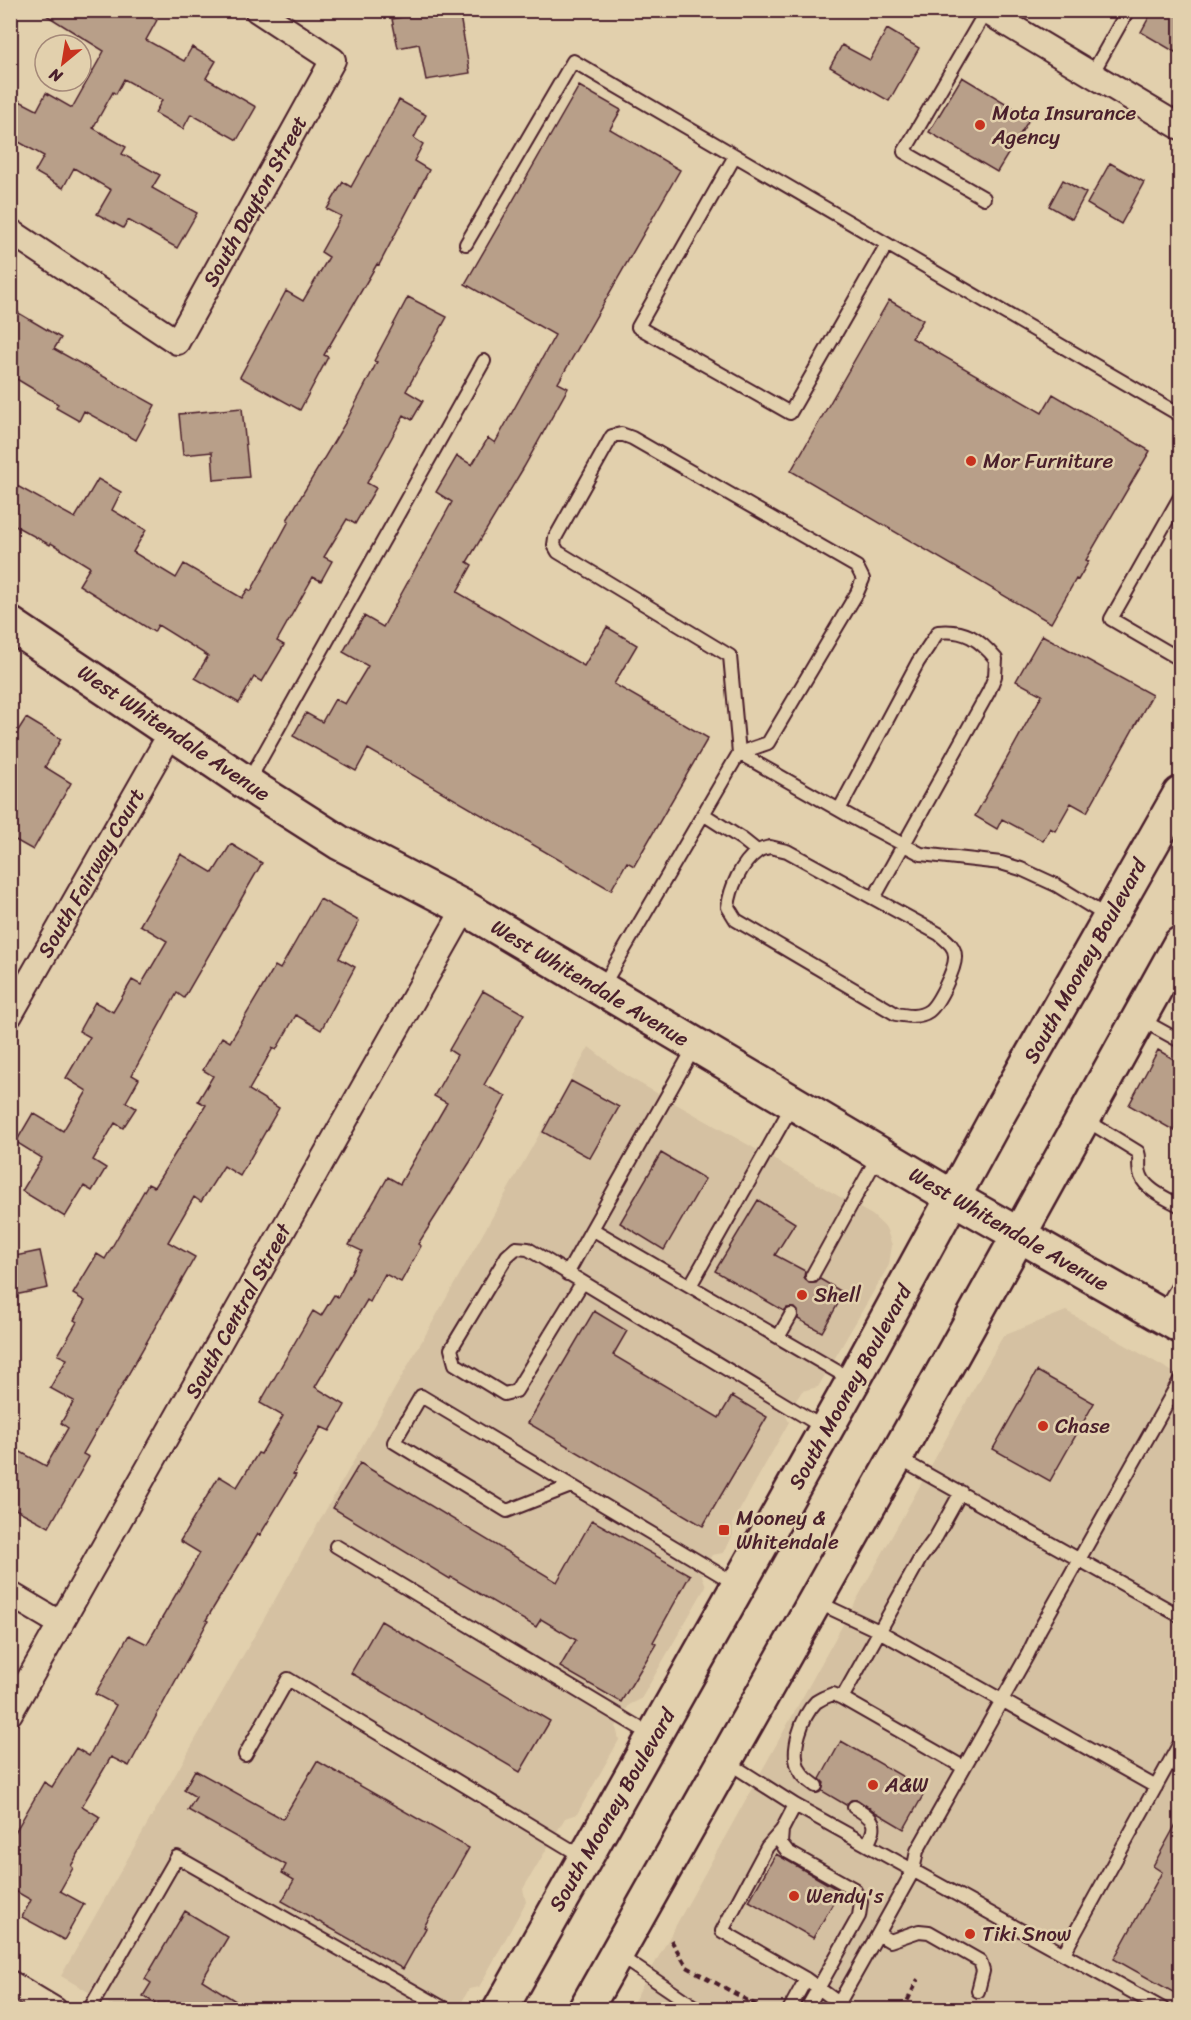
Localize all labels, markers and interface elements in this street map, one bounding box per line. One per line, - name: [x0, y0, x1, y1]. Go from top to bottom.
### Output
- north arrow: [33, 33, 93, 93]
- text: N: [43, 60, 69, 91]
- place label: Mota Insurance Agency: [991, 94, 1136, 156]
- street label: South Dayton Street: [192, 108, 318, 294]
- marker: Mota Insurance Agency: [973, 118, 987, 132]
- place label: Mor Furniture: [983, 442, 1113, 480]
- marker: Mor Furniture: [964, 454, 978, 468]
- street label: West Whitendale Avenue: [70, 654, 279, 812]
- street label: South Fairway Court: [27, 781, 155, 965]
- street label: South Mooney Boulevard: [1013, 850, 1158, 1071]
- street label: West Whitendale Avenue: [483, 908, 697, 1058]
- street label: West Whitendale Avenue: [902, 1156, 1117, 1302]
- street label: South Central Street: [174, 1215, 303, 1406]
- street label: South Mooney Boulevard: [778, 1276, 923, 1497]
- place label: Shell: [814, 1276, 862, 1314]
- marker: Shell: [795, 1288, 809, 1302]
- place label: Chase: [1055, 1407, 1110, 1445]
- marker: Chase: [1036, 1419, 1050, 1433]
- place label: Mooney & Whitendale: [736, 1499, 839, 1561]
- marker: Mooney & Whitendale: [717, 1523, 731, 1537]
- street label: South Mooney Boulevard: [538, 1699, 687, 1919]
- place label: A&W: [884, 1766, 929, 1804]
- marker: A&W: [866, 1778, 880, 1792]
- place label: Wendy's: [806, 1877, 884, 1915]
- marker: Wendy's: [787, 1889, 801, 1903]
- place label: Tiki Snow: [982, 1915, 1072, 1953]
- marker: Tiki Snow: [963, 1927, 977, 1941]

